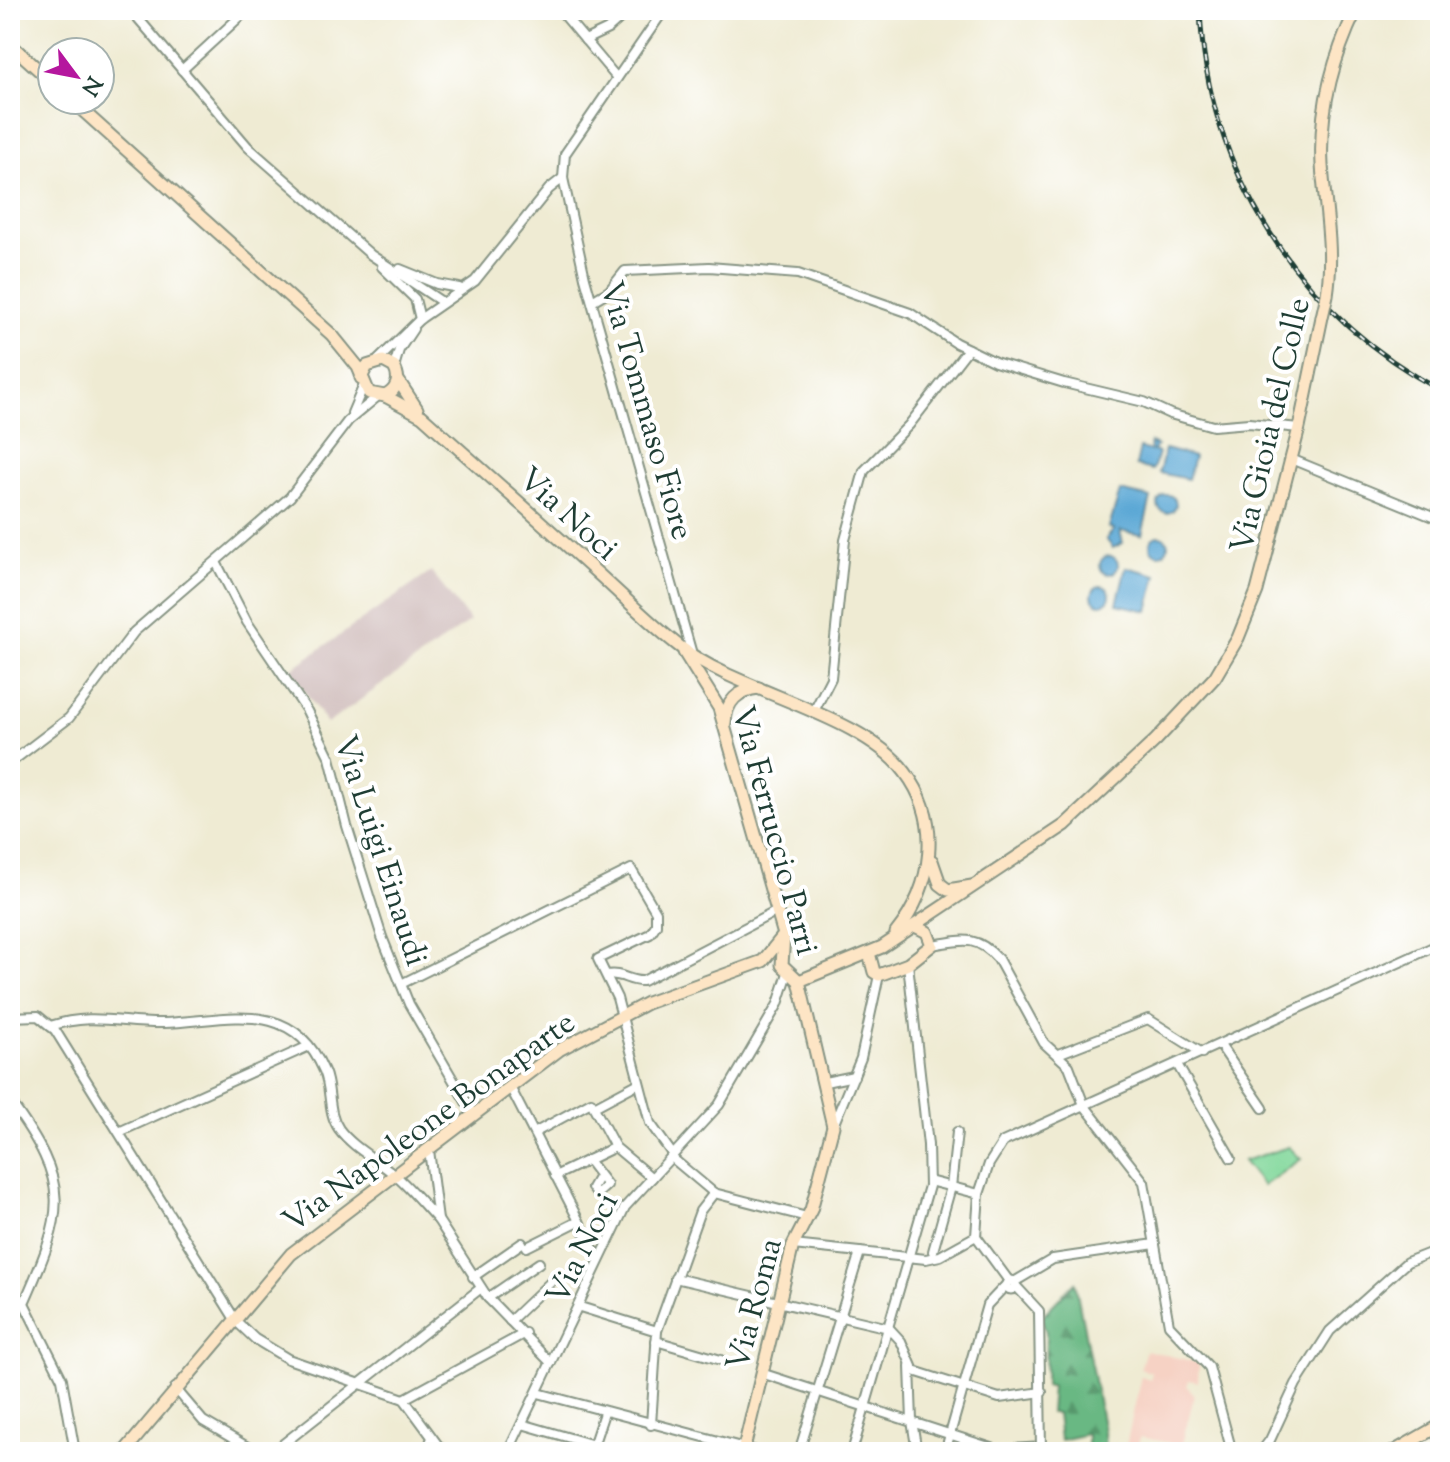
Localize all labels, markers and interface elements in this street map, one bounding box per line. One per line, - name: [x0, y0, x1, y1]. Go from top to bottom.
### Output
- north arrow: [36, 36, 116, 116]
- text: N: [72, 69, 109, 101]
- street label: Via Tommaso Fiore: [586, 276, 704, 545]
- street label: Via Gioia del Colle: [1220, 293, 1324, 558]
- street label: Via Noci: [507, 458, 627, 573]
- street label: Via Ferruccio Parri: [718, 701, 828, 961]
- street label: Via Luigi Einaudi: [320, 730, 438, 972]
- street label: Via Napoleone Bonaparte: [274, 1001, 586, 1245]
- street label: Via Noci: [536, 1185, 632, 1314]
- street label: Via Roma: [716, 1233, 796, 1376]

